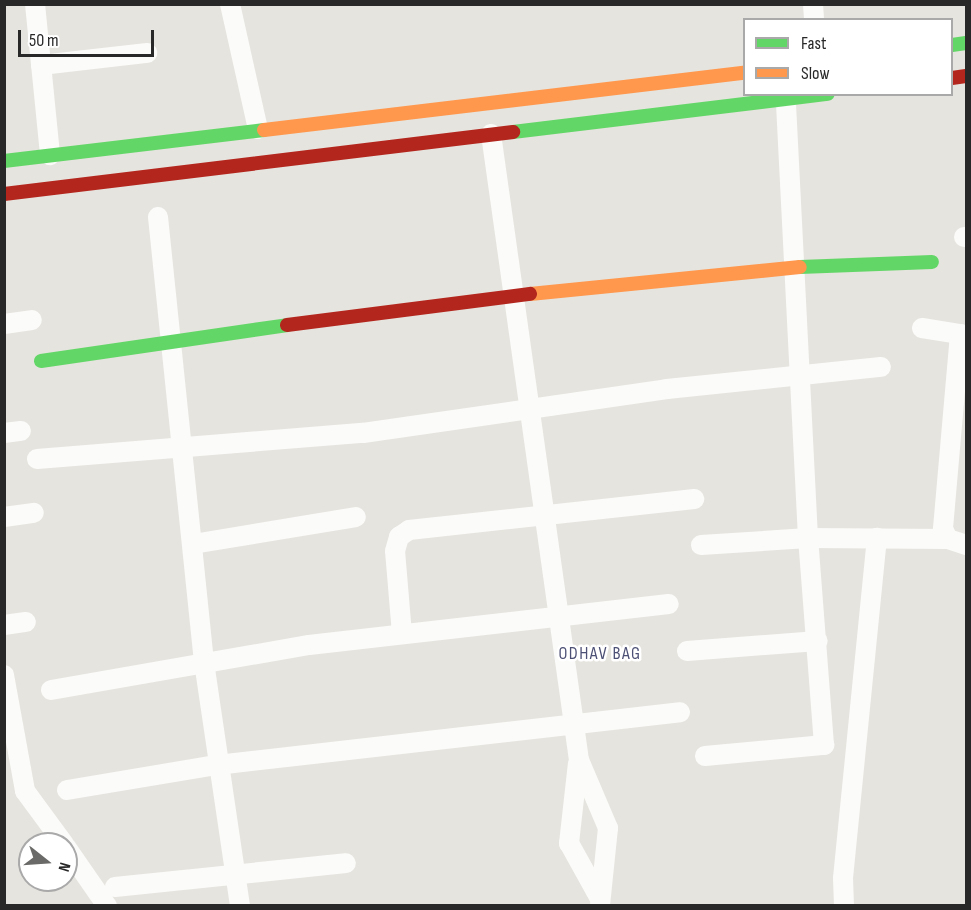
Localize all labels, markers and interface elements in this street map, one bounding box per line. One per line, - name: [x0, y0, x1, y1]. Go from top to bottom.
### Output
- scale bar: [21, 18, 158, 56]
- legend: [743, 18, 953, 96]
- text: 50 m: [29, 30, 59, 51]
- text: Fast: [801, 33, 826, 54]
- text: Slow: [801, 63, 830, 84]
- district label: ODHAV BAG: [558, 643, 642, 665]
- north arrow: [18, 832, 78, 892]
- text: N: [53, 860, 74, 874]

